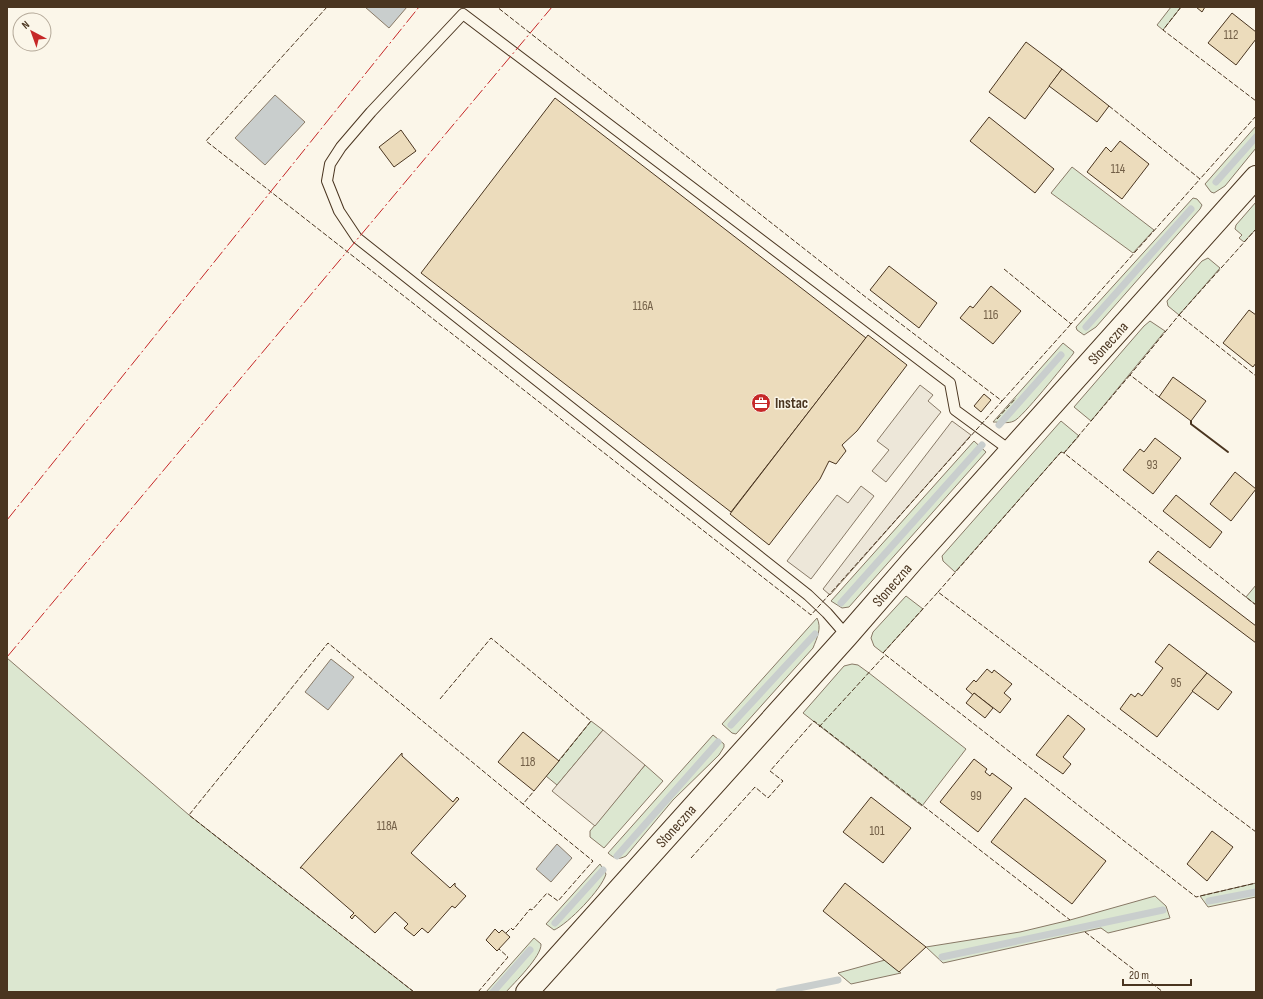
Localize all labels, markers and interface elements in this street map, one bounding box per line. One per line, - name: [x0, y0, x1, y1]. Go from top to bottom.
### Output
- north arrow: [12, 12, 52, 52]
- text: N: [19, 18, 32, 32]
- house number: 112: [1224, 27, 1238, 43]
- house number: 114: [1111, 161, 1126, 177]
- house number: 116A: [633, 298, 654, 314]
- house number: 116: [984, 307, 999, 323]
- street label: Słoneczna: [1084, 318, 1133, 369]
- office icon: Instac: [750, 392, 772, 414]
- place label: Instac: [775, 394, 808, 413]
- house number: 93: [1146, 457, 1158, 473]
- street label: Słoneczna: [868, 560, 917, 611]
- house number: 95: [1171, 675, 1181, 691]
- house number: 118: [521, 754, 536, 770]
- house number: 99: [970, 788, 982, 804]
- street label: Słoneczna: [652, 801, 701, 852]
- house number: 118A: [377, 818, 398, 834]
- house number: 101: [870, 823, 885, 839]
- scale bar: [1123, 961, 1191, 987]
- text: 20 m: [1129, 968, 1149, 983]

